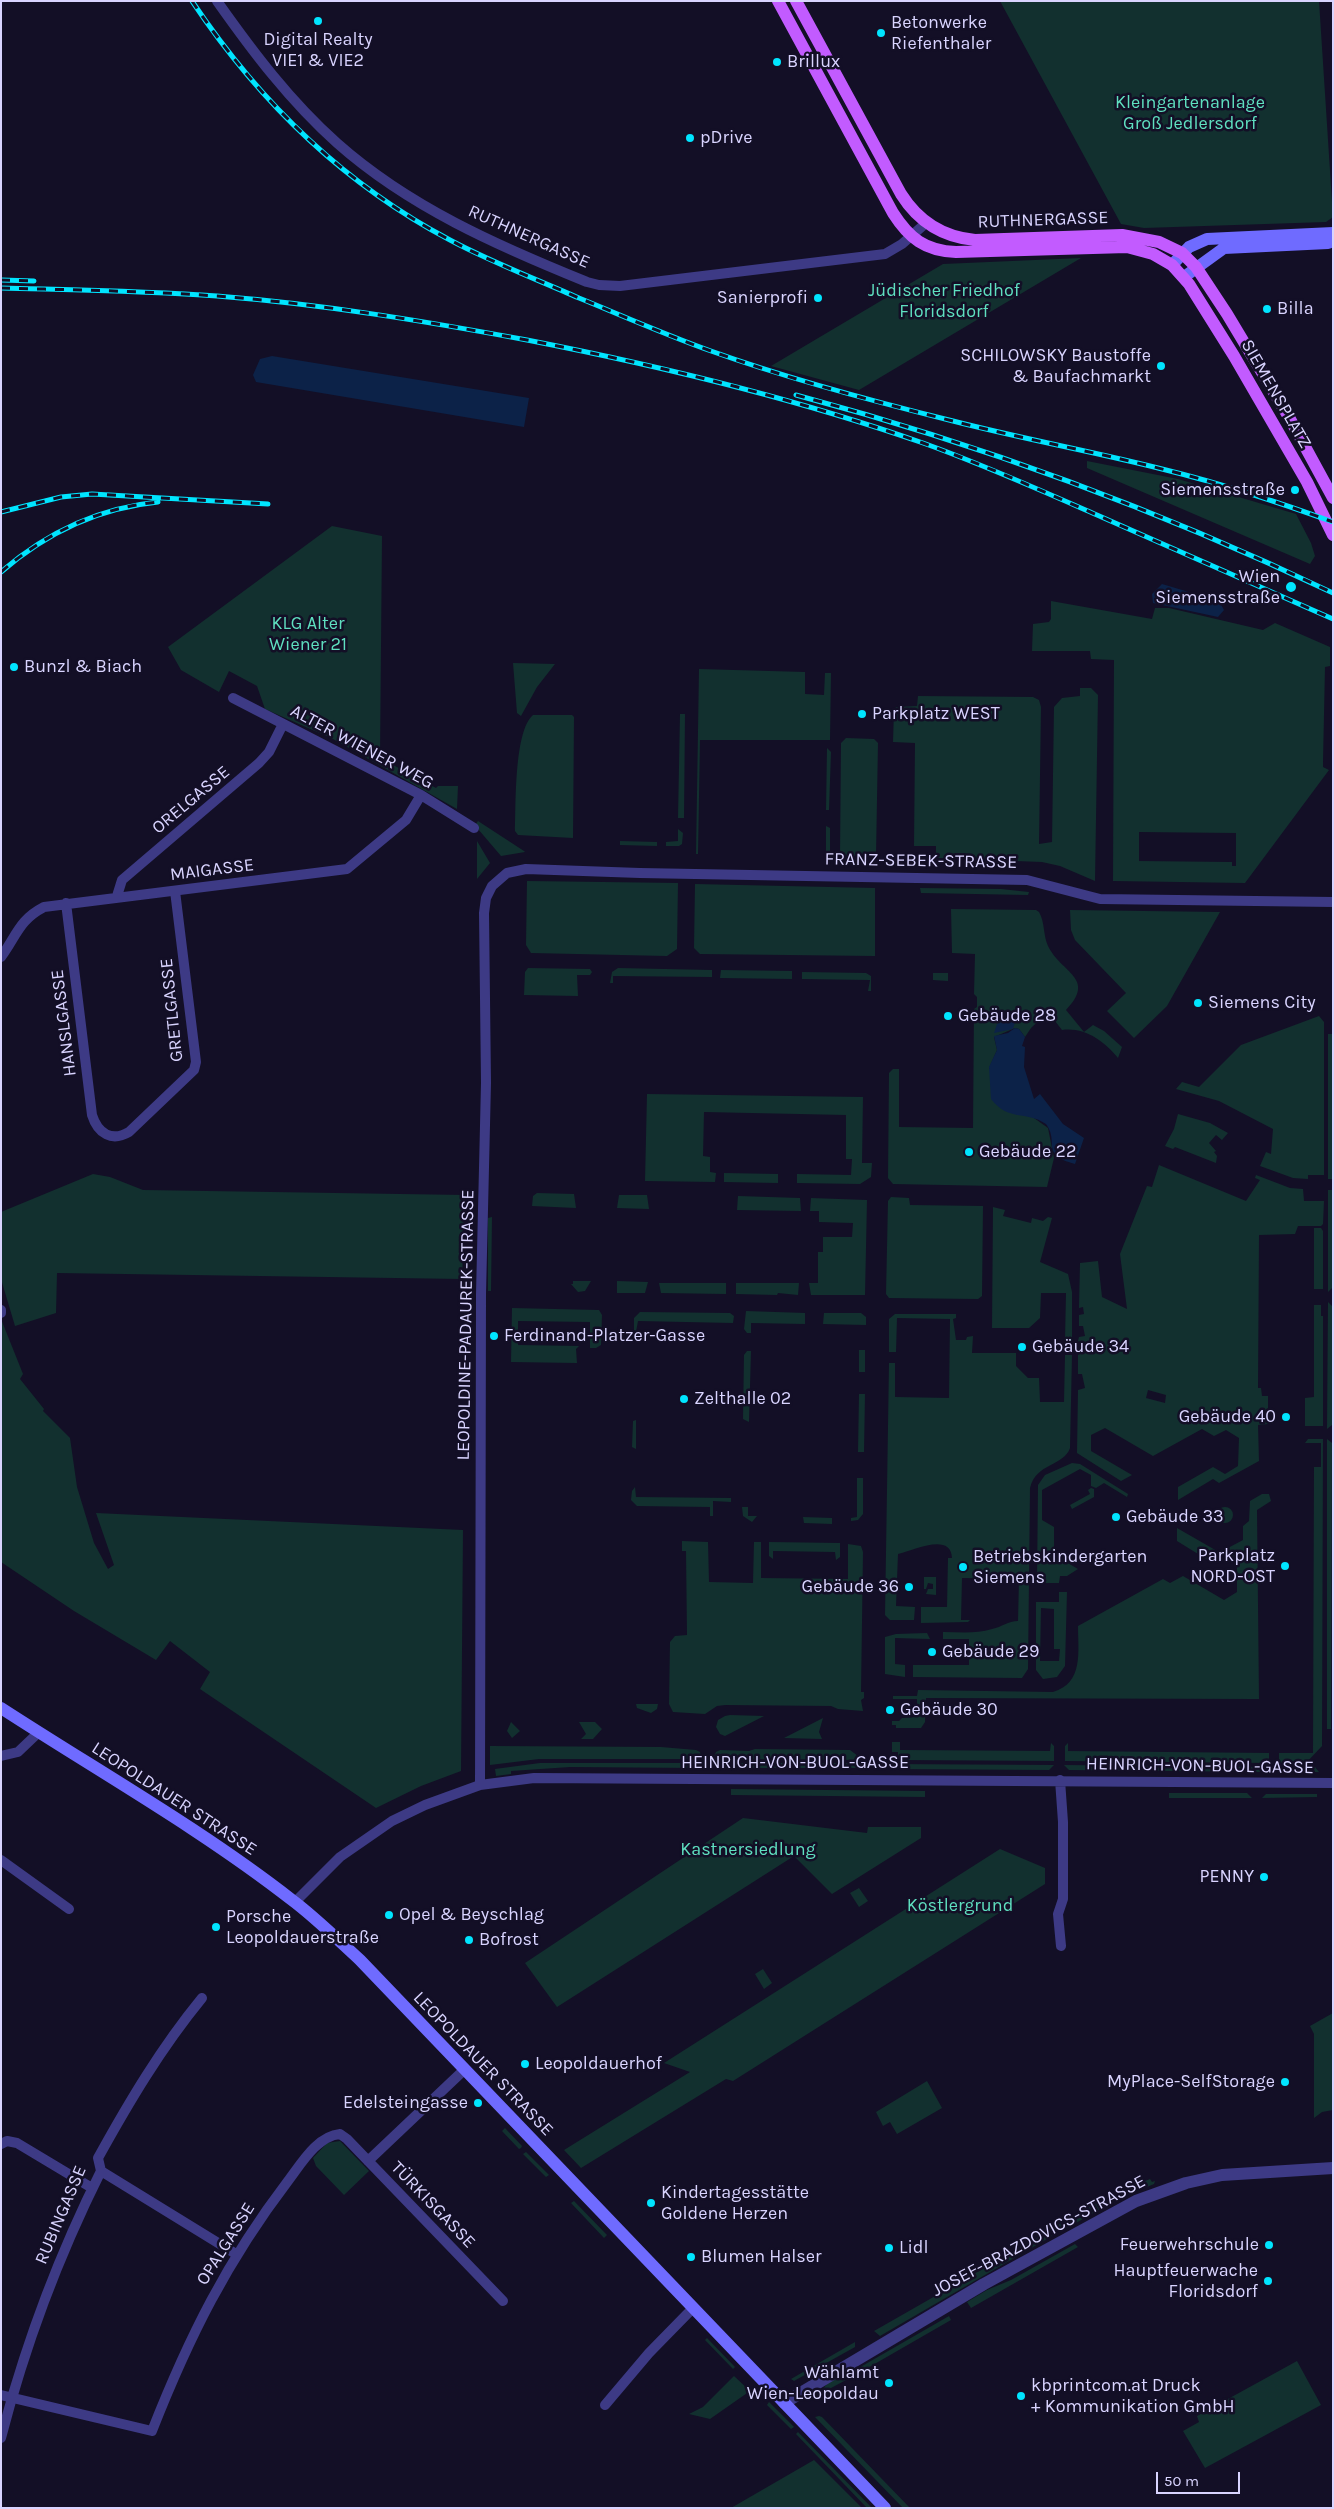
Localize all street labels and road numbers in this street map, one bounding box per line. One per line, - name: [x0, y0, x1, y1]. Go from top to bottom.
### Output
- street label: RUTHNERGASSE: [465, 200, 593, 274]
- street label: RUTHNERGASSE: [977, 207, 1109, 233]
- street label: SIEMENSPLATZ: [1236, 336, 1316, 452]
- street label: ALTER WIENER WEG: [287, 700, 437, 794]
- street label: ORELGASSE: [148, 761, 234, 839]
- street label: FRANZ-SEBEK-STRASSE: [824, 849, 1018, 873]
- street label: MAIGASSE: [169, 854, 255, 886]
- street label: GRETLGASSE: [156, 957, 188, 1063]
- street label: HANSLGASSE: [47, 968, 81, 1078]
- street label: LEOPOLDINE-PADAUREK-STRASSE: [453, 1189, 479, 1461]
- street label: LEOPOLDAUER STRASSE: [87, 1737, 261, 1861]
- street label: HEINRICH-VON-BUOL-GASSE: [681, 1752, 909, 1774]
- street label: HEINRICH-VON-BUOL-GASSE: [1086, 1753, 1314, 1779]
- street label: LEOPOLDAUER STRASSE: [408, 1987, 558, 2141]
- street label: TÜRKISGASSE: [386, 2157, 480, 2253]
- street label: RUBINGASSE: [31, 2162, 91, 2268]
- street label: JOSEF-BRAZDOVICS-STRASSE: [929, 2170, 1149, 2302]
- street label: OPALGASSE: [192, 2199, 260, 2289]

